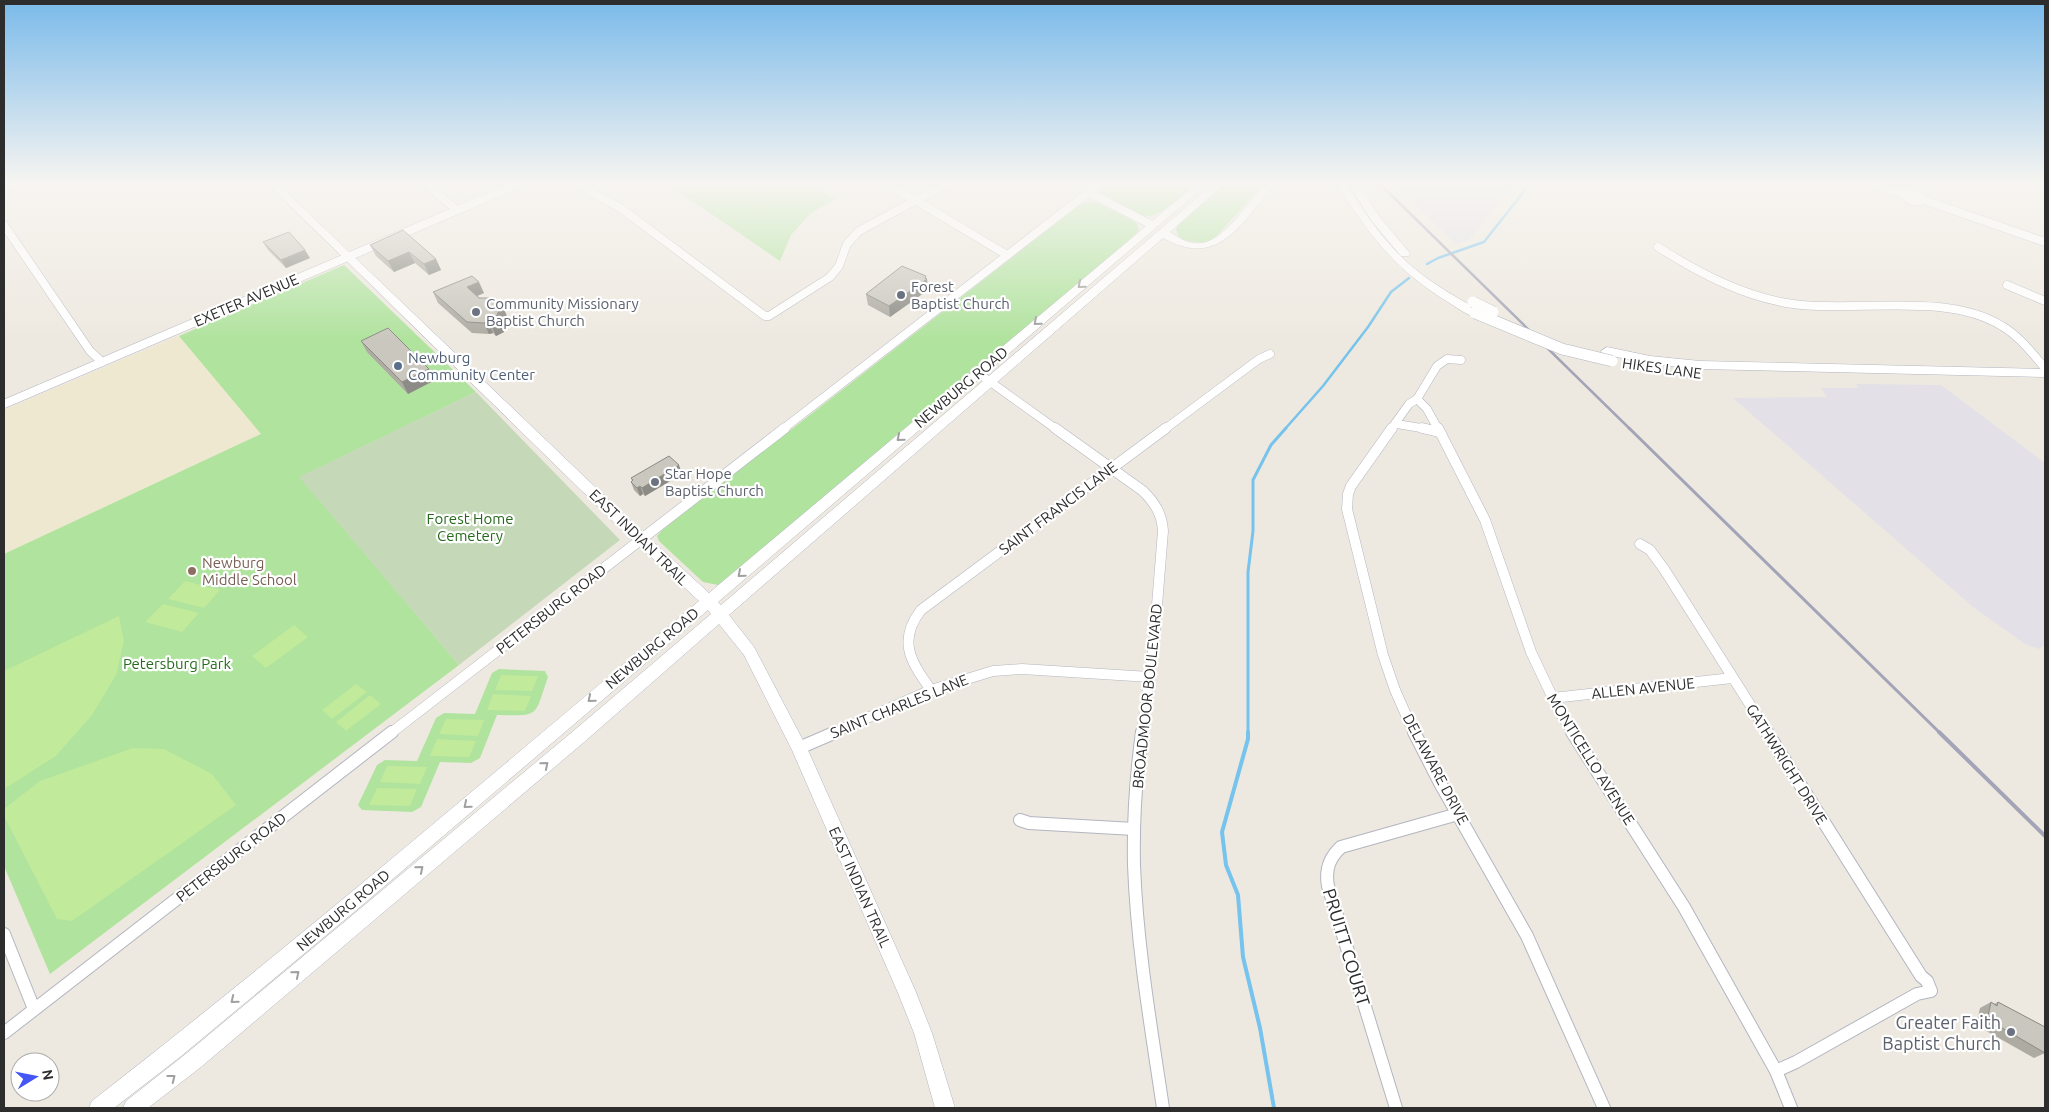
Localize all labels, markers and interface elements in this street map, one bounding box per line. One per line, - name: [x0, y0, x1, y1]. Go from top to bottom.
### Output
- street label: EXETER AVENUE: [191, 270, 301, 330]
- place label: Forest Baptist Church: [911, 278, 1010, 312]
- one-way arrow: [1078, 280, 1087, 288]
- marker: Forest Baptist Church: [895, 289, 907, 301]
- place label: Community Missionary Baptist Church: [486, 295, 639, 329]
- marker: Community Missionary Baptist Church: [470, 306, 482, 318]
- one-way arrow: [1034, 317, 1043, 326]
- street label: NEWBURG ROAD: [911, 343, 1011, 431]
- place label: Newburg Community Center: [408, 349, 535, 383]
- street label: HIKES LANE: [1621, 354, 1703, 382]
- marker: Newburg Community Center: [392, 360, 404, 372]
- one-way arrow: [897, 432, 906, 441]
- street label: SAINT FRANCIS LANE: [996, 458, 1120, 558]
- place label: Star Hope Baptist Church: [665, 465, 764, 499]
- marker: Star Hope Baptist Church: [649, 476, 661, 488]
- street label: EAST INDIAN TRAIL: [586, 486, 692, 589]
- park label: Forest Home Cemetery: [427, 510, 513, 544]
- place label: Newburg Middle School: [202, 554, 297, 588]
- street label: PETERSBURG ROAD: [493, 561, 609, 657]
- marker: Newburg Middle School: [186, 565, 198, 577]
- one-way arrow: [737, 569, 746, 578]
- street label: BROADMOOR BOULEVARD: [1129, 603, 1165, 789]
- street label: NEWBURG ROAD: [602, 604, 702, 692]
- park label: Petersburg Park: [123, 655, 232, 672]
- street label: SAINT CHARLES LANE: [828, 671, 970, 741]
- street label: ALLEN AVENUE: [1590, 674, 1696, 702]
- street label: MONTICELLO AVENUE: [1544, 690, 1638, 828]
- one-way arrow: [588, 694, 597, 702]
- street label: GATHWRIGHT DRIVE: [1743, 701, 1831, 827]
- street label: DELAWARE DRIVE: [1400, 711, 1472, 827]
- one-way arrow: [539, 762, 548, 770]
- one-way arrow: [464, 799, 473, 807]
- street label: PETERSBURG ROAD: [173, 809, 289, 905]
- street label: EAST INDIAN TRAIL: [826, 824, 894, 950]
- street label: NEWBURG ROAD: [293, 866, 393, 954]
- one-way arrow: [415, 866, 424, 875]
- street label: PRUITT COURT: [1320, 886, 1374, 1008]
- one-way arrow: [290, 971, 299, 979]
- one-way arrow: [231, 994, 240, 1002]
- place label: Greater Faith Baptist Church: [1882, 1012, 2001, 1053]
- marker: Greater Faith Baptist Church: [2005, 1026, 2017, 1038]
- north arrow: [10, 1052, 60, 1102]
- text: N: [39, 1068, 57, 1081]
- one-way arrow: [166, 1074, 175, 1083]

